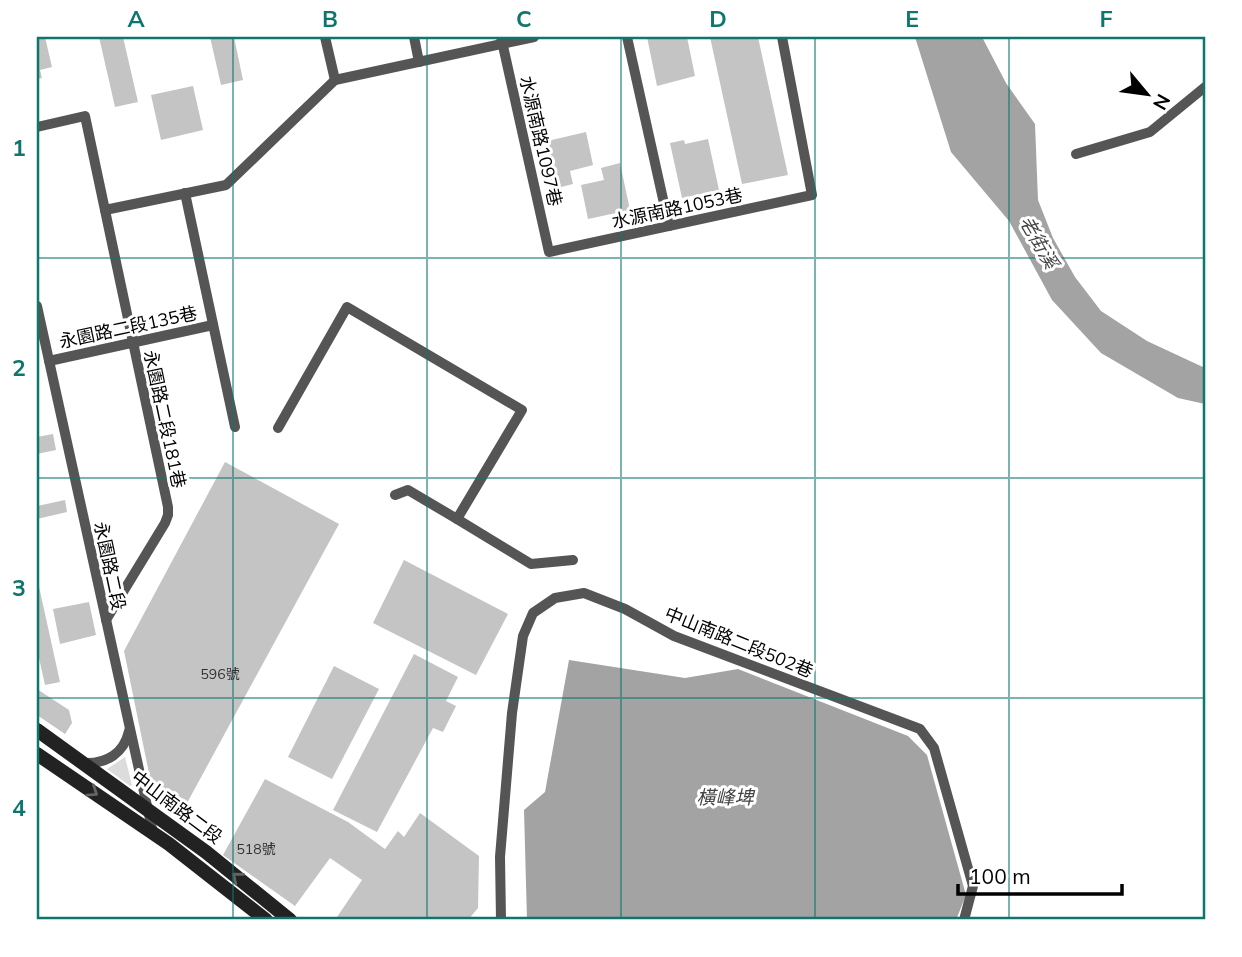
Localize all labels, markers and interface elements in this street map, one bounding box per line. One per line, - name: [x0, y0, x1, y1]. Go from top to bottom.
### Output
- text: A: [127, 4, 145, 33]
- text: B: [322, 4, 338, 33]
- text: C: [516, 4, 532, 33]
- text: D: [709, 4, 727, 33]
- text: E: [905, 4, 919, 33]
- text: F: [1099, 4, 1113, 33]
- north arrow: [1112, 60, 1182, 130]
- street label: 水源南路1097巷: [515, 74, 567, 208]
- text: N: [1148, 90, 1176, 114]
- text: 1: [12, 133, 26, 162]
- street label: 水源南路1053巷: [609, 183, 745, 233]
- water label: 老街溪: [1014, 211, 1065, 275]
- street label: 永園路二段135巷: [57, 301, 199, 353]
- street label: 永園路二段181巷: [139, 348, 191, 490]
- text: 2: [12, 353, 26, 382]
- street label: 永園路二段: [89, 520, 131, 612]
- text: 3: [12, 573, 26, 602]
- street label: 中山南路二段502巷: [661, 602, 817, 682]
- house number: 596號: [200, 665, 240, 683]
- street label: 中山南路二段: [127, 765, 227, 849]
- one-way arrow: [85, 784, 98, 796]
- water label: 橫峰埤: [696, 785, 755, 809]
- text: 4: [12, 793, 26, 822]
- house number: 518號: [236, 840, 276, 858]
- scale bar: [958, 852, 1123, 896]
- text: 100 m: [969, 863, 1031, 889]
- one-way arrow: [232, 873, 244, 886]

